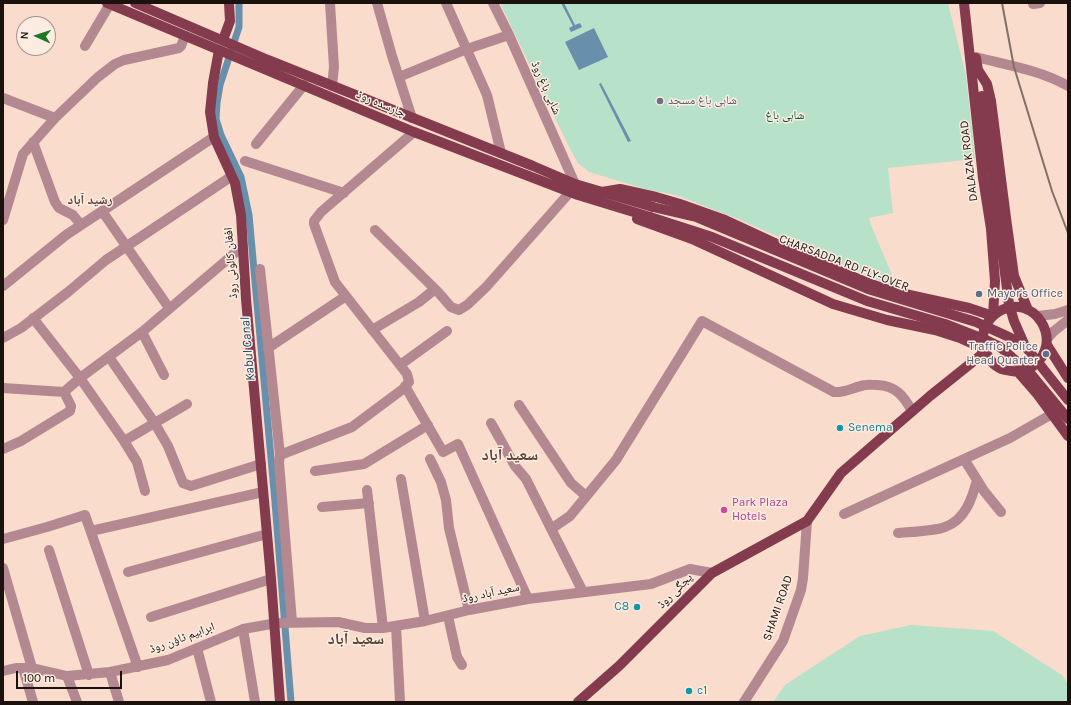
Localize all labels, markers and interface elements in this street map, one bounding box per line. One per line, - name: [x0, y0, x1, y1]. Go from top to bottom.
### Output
- north arrow: [16, 16, 56, 56]
- text: N: [18, 31, 31, 40]
- street label: شاہی باغ روڈ: [528, 59, 564, 117]
- street label: چارسدہ روڈ: [354, 87, 408, 121]
- place label: شاہی باغ مسجد: [668, 94, 737, 108]
- marker: شاہی باغ مسجد: [655, 96, 665, 106]
- park label: شاہی باغ: [766, 109, 804, 123]
- street label: DALAZAK ROAD: [957, 120, 981, 202]
- district label: رشید آباد: [68, 192, 112, 208]
- street label: افغان کالونی روڈ: [221, 227, 241, 299]
- street label: CHARSADDA RD FLY-OVER: [777, 232, 911, 294]
- place label: Mayor's Office: [987, 287, 1063, 301]
- marker: Mayor's Office: [974, 289, 984, 299]
- water label: Kabul Canal: [237, 316, 259, 382]
- place label: Traffic Police Head Quarter: [966, 340, 1038, 368]
- marker: Traffic Police Head Quarter: [1041, 349, 1051, 359]
- place label: Senema: [848, 421, 893, 435]
- marker: Senema: [835, 423, 845, 433]
- district label: سعید آباد: [482, 445, 538, 465]
- place label: Park Plaza Hotels: [732, 496, 788, 524]
- marker: Park Plaza Hotels: [719, 505, 729, 515]
- street label: پجگی روڈ: [654, 570, 696, 612]
- street label: SHAMI ROAD: [760, 573, 796, 643]
- street label: سعید آباد روڈ: [461, 580, 521, 606]
- place label: C8: [614, 600, 629, 614]
- marker: C8: [632, 602, 642, 612]
- street label: ابراہیم ٹاؤن روڈ: [147, 620, 217, 656]
- district label: سعید آباد: [328, 629, 384, 649]
- scale bar: [18, 663, 124, 689]
- text: 100 m: [23, 671, 55, 685]
- place label: c1: [697, 684, 707, 698]
- marker: c1: [684, 686, 694, 696]

